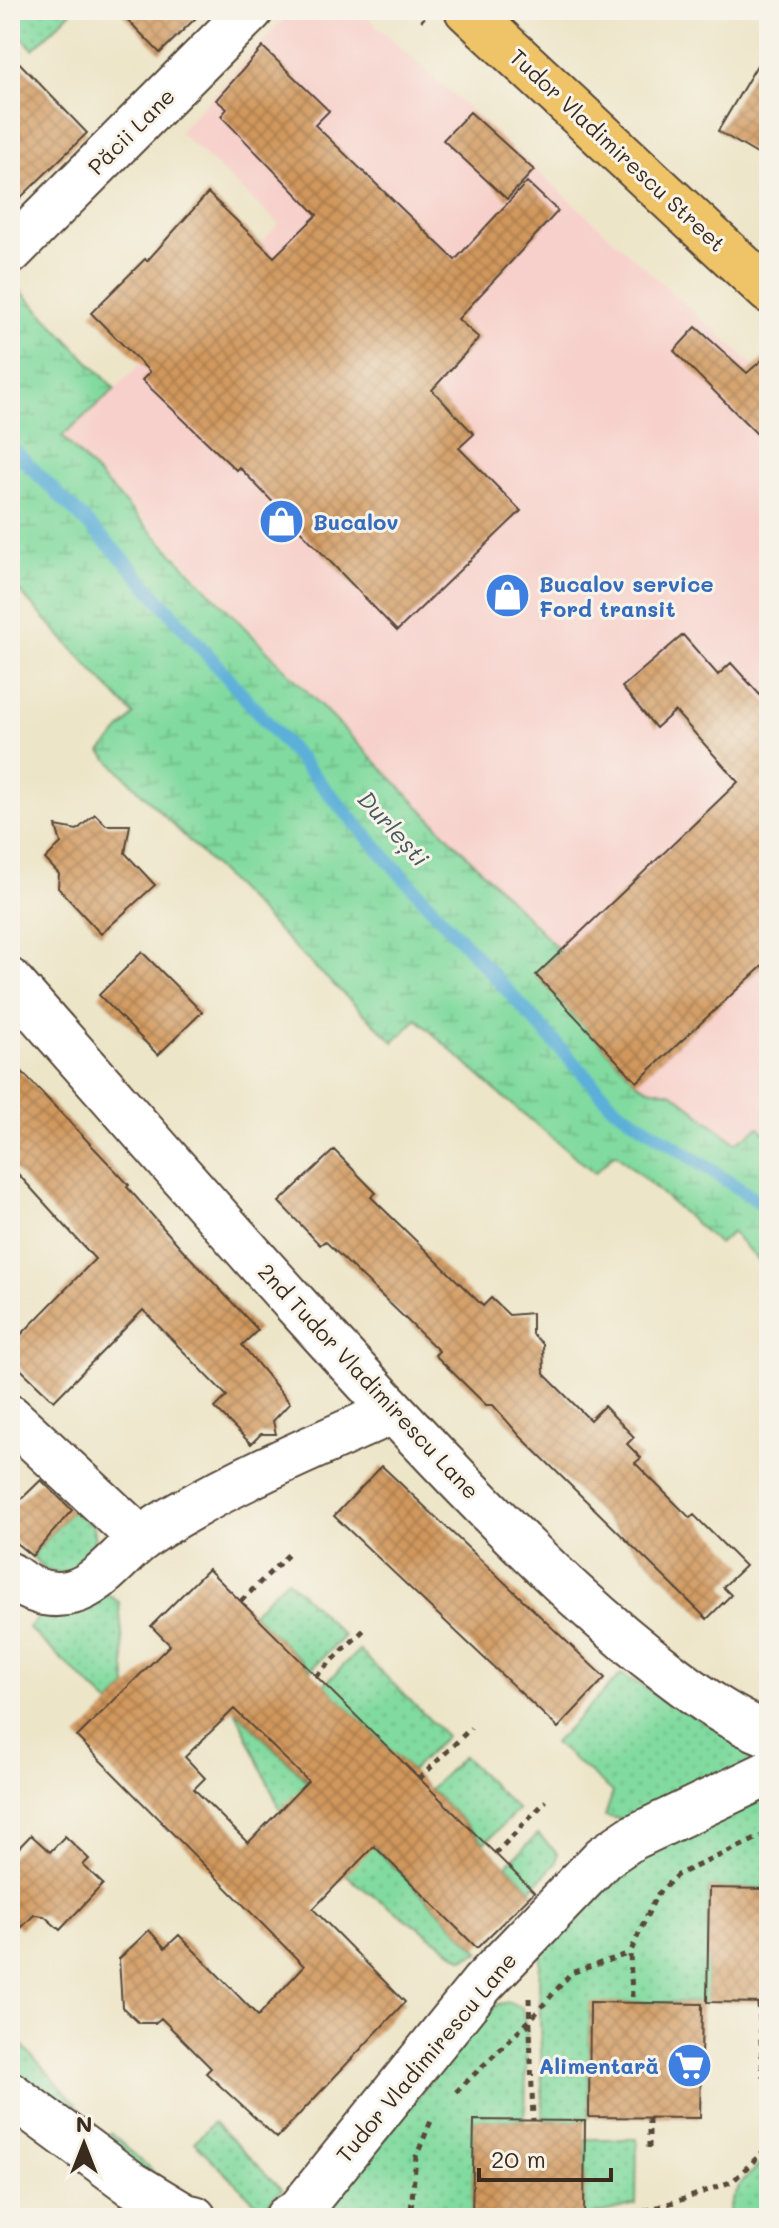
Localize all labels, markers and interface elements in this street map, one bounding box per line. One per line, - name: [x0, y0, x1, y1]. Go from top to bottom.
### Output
- street label: Tudor Vladimirescu Street: [504, 42, 732, 258]
- street label: Păcii Lane: [81, 81, 181, 181]
- shop icon: Bucalov: [258, 497, 306, 545]
- place label: Bucalov: [313, 507, 398, 536]
- place label: Bucalov service Ford transit: [539, 569, 714, 623]
- shop icon: Bucalov service Ford transit: [484, 572, 532, 620]
- water label: Durlești: [351, 783, 437, 874]
- street label: 2nd Tudor Vladimirescu Lane: [252, 1257, 486, 1505]
- street label: Tudor Vladimirescu Lane: [329, 1946, 523, 2168]
- supermarket icon: Alimentară: [666, 2041, 714, 2089]
- place label: Alimentară: [539, 2051, 659, 2080]
- north arrow: [44, 2104, 124, 2184]
- text: N: [76, 2109, 92, 2138]
- scale bar: [479, 2132, 611, 2182]
- text: 20 m: [491, 2143, 546, 2174]

